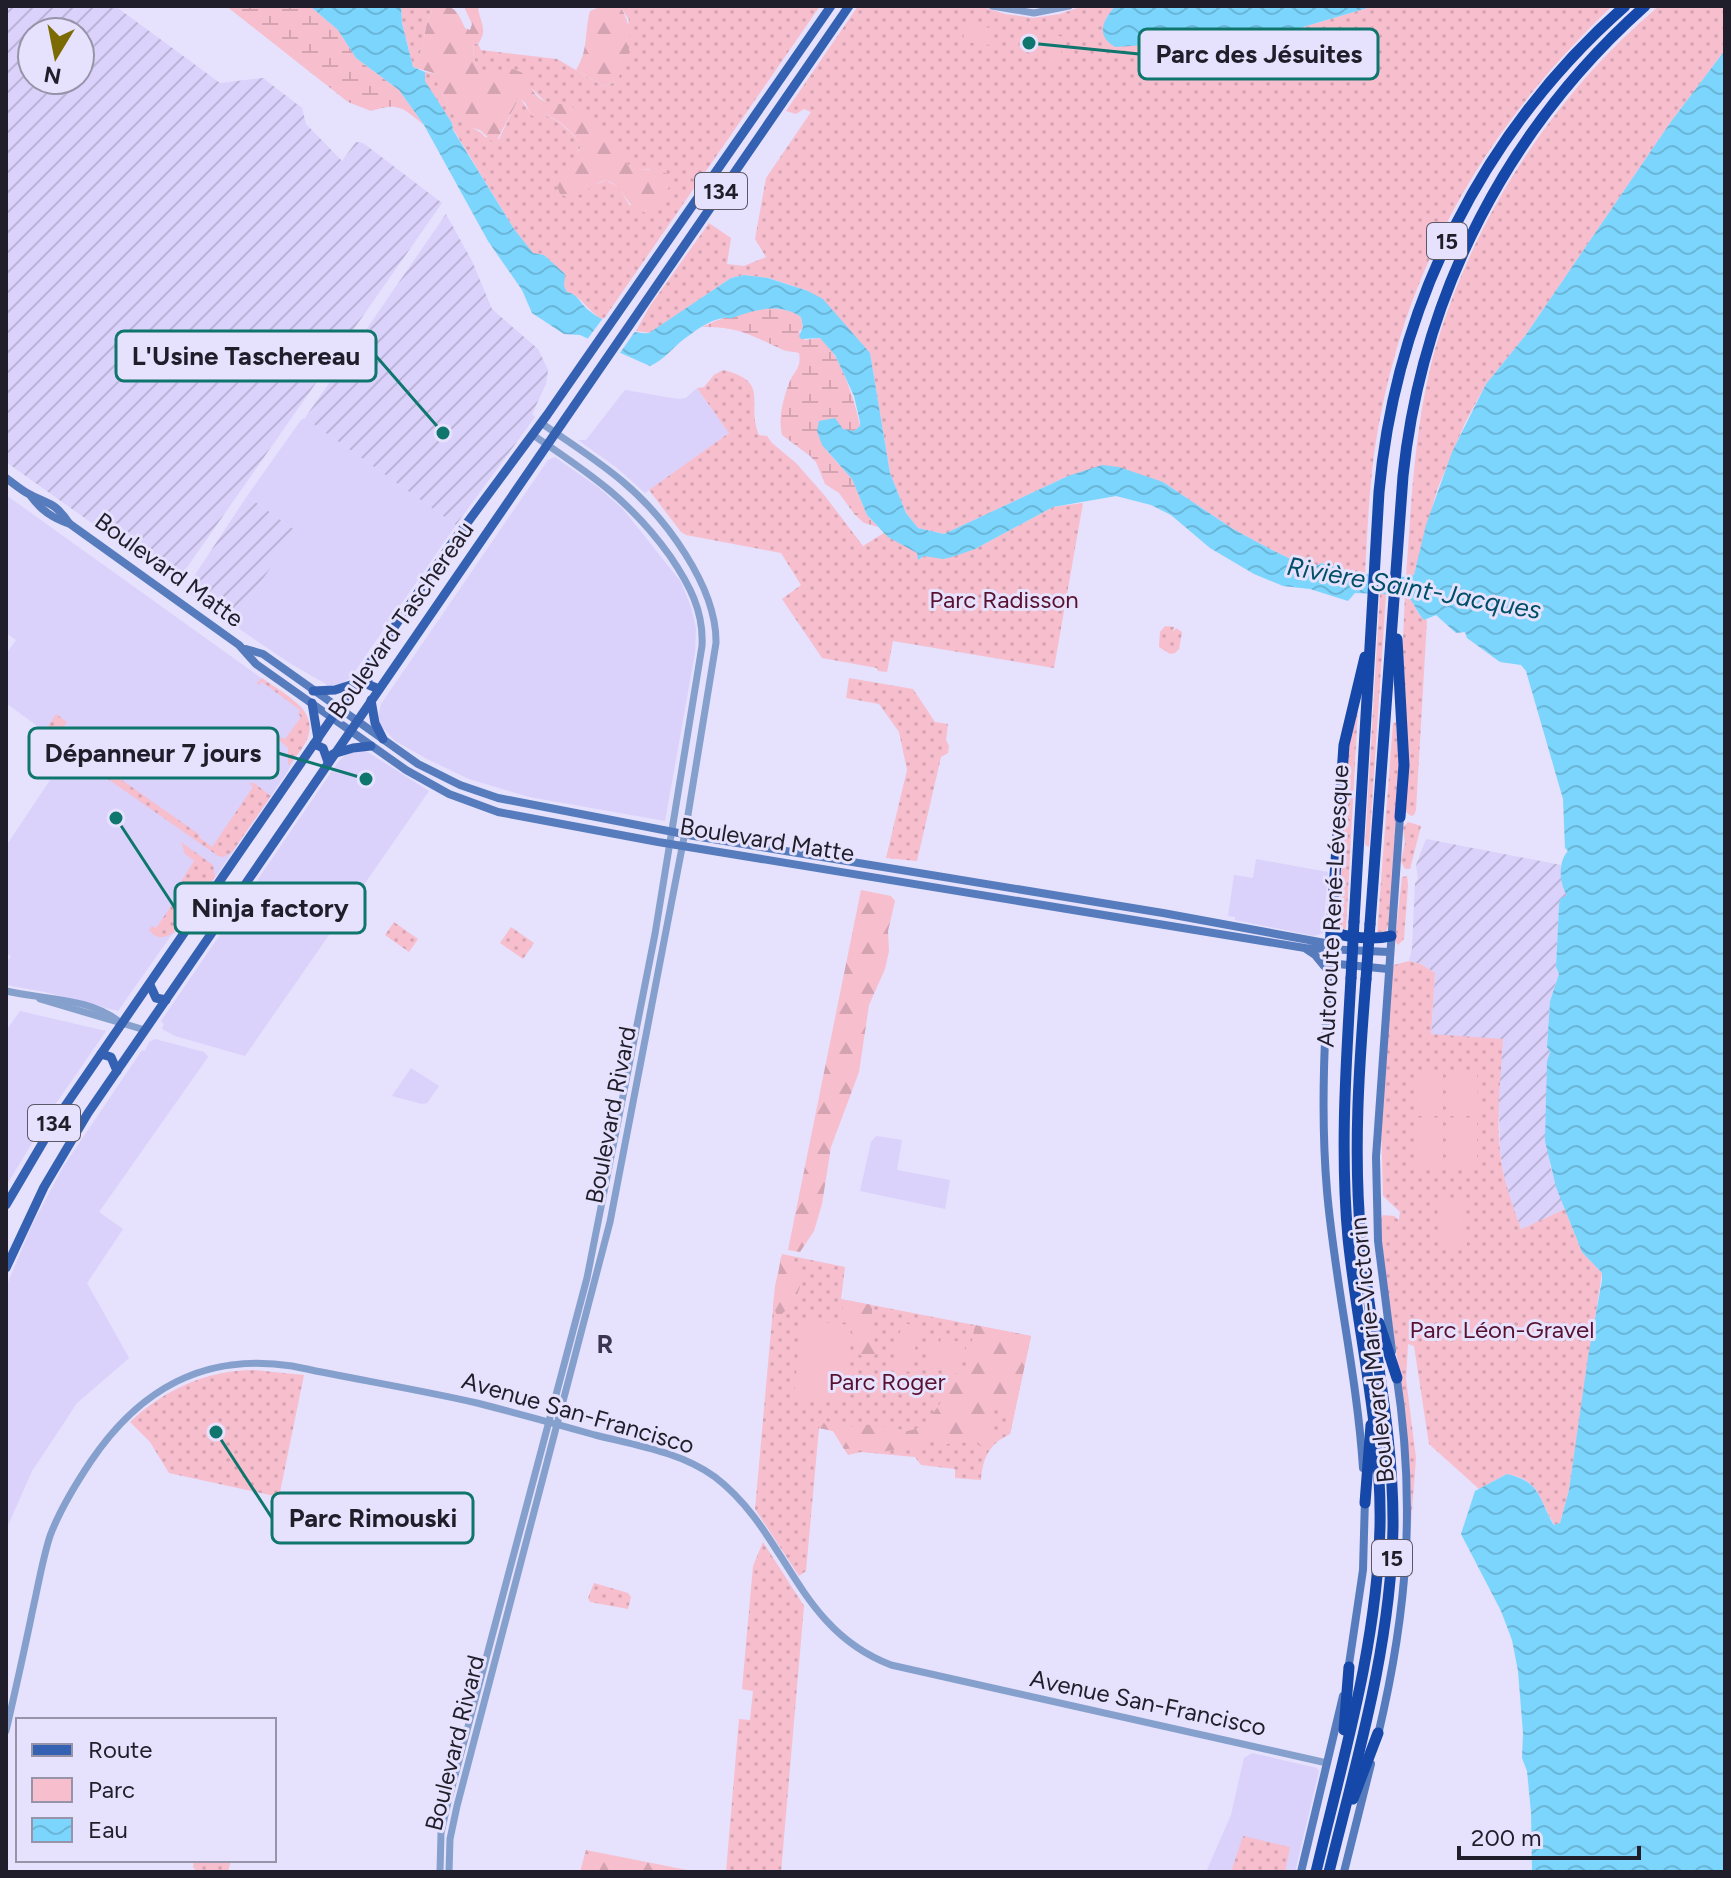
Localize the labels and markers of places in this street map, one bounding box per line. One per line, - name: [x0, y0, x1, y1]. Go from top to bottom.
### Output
- callout: Parc des Jésuites: [1139, 29, 1378, 79]
- callout: L'Usine Taschereau: [116, 331, 376, 381]
- callout: Dépanneur 7 jours: [29, 728, 278, 778]
- callout: Ninja factory: [175, 883, 365, 933]
- callout: Parc Rimouski: [272, 1493, 473, 1543]

